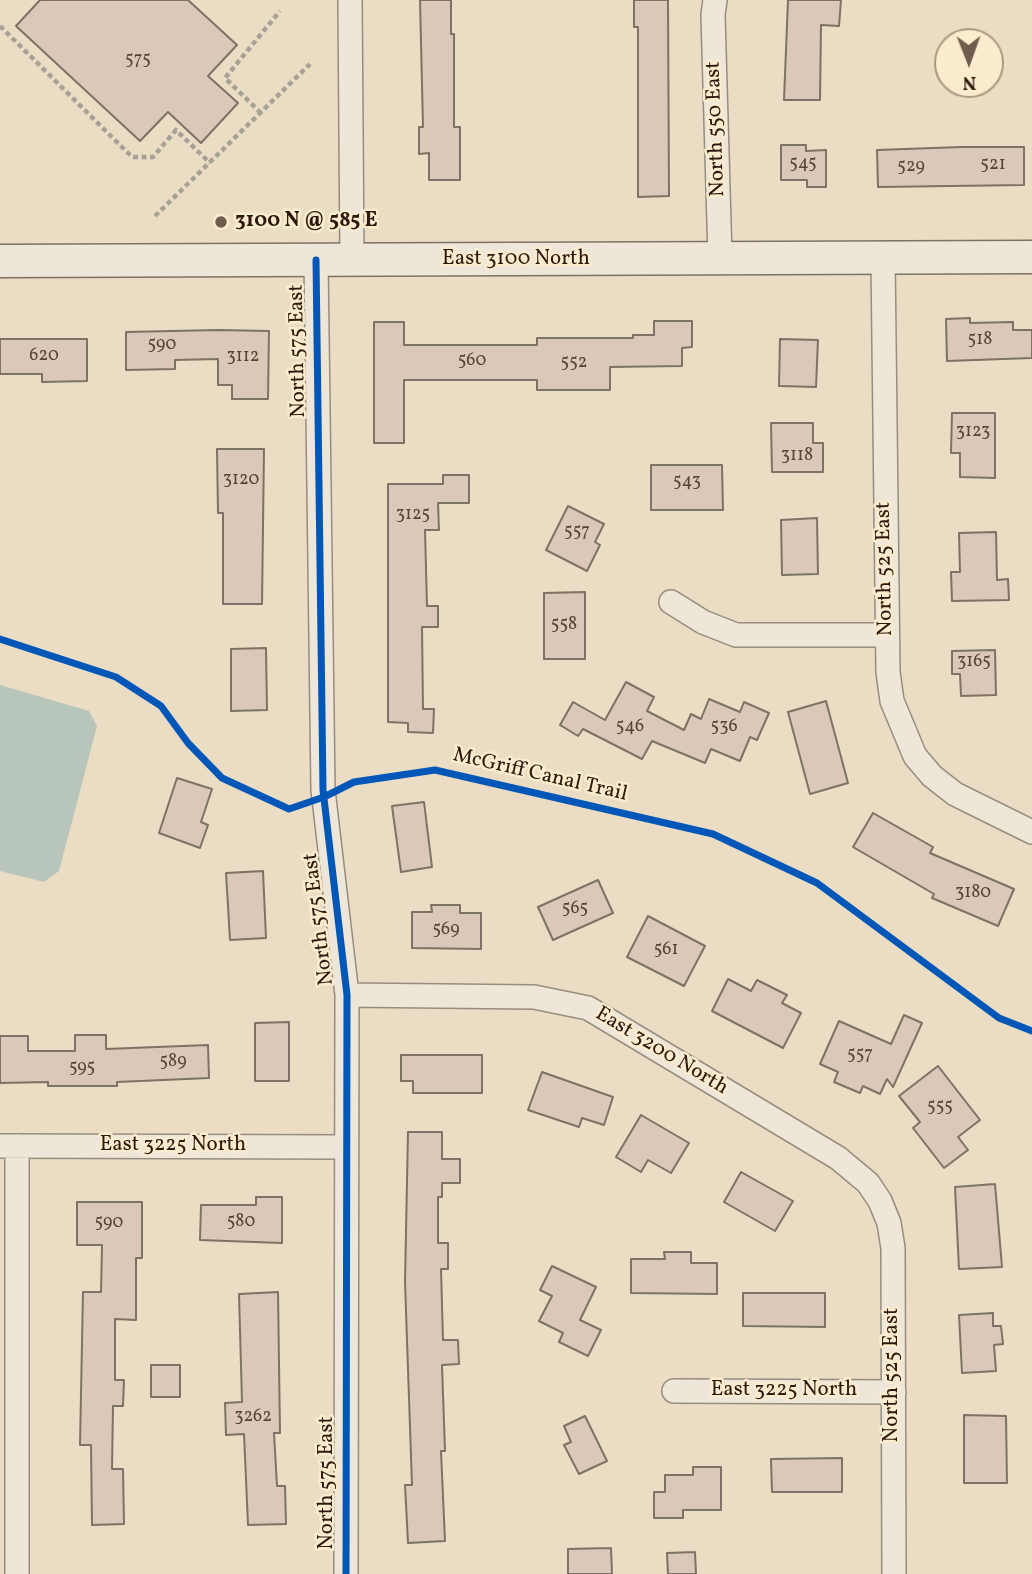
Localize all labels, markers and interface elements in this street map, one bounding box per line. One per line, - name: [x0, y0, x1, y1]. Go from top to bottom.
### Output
- north arrow: [934, 28, 1004, 98]
- house number: 575: [125, 50, 151, 72]
- street label: North 550 East: [702, 61, 732, 197]
- text: N: [962, 69, 976, 95]
- house number: 545: [789, 154, 817, 176]
- house number: 521: [980, 155, 1006, 177]
- house number: 529: [897, 157, 925, 179]
- place label: 3100 N @ 585 E: [235, 209, 378, 235]
- marker: 3100 N @ 585 E: [213, 214, 229, 230]
- street label: East 3100 North: [442, 247, 590, 273]
- street label: North 575 East: [285, 284, 313, 418]
- house number: 518: [968, 330, 992, 352]
- house number: 590: [148, 335, 176, 357]
- house number: 620: [29, 346, 59, 368]
- house number: 3112: [227, 347, 259, 369]
- house number: 560: [458, 351, 486, 373]
- house number: 552: [561, 353, 587, 375]
- house number: 3123: [956, 422, 990, 444]
- house number: 3118: [781, 446, 813, 468]
- house number: 3120: [223, 470, 259, 492]
- house number: 543: [673, 472, 701, 494]
- street label: North 525 East: [872, 501, 900, 637]
- house number: 3125: [396, 505, 430, 527]
- house number: 557: [564, 522, 590, 544]
- house number: 558: [551, 615, 577, 637]
- house number: 3165: [957, 652, 991, 674]
- house number: 546: [616, 717, 644, 739]
- house number: 536: [711, 717, 737, 739]
- street label: McGriff Canal Trail: [450, 744, 630, 808]
- street label: North 575 East: [299, 851, 341, 987]
- house number: 3180: [955, 883, 991, 905]
- house number: 565: [562, 899, 588, 921]
- house number: 569: [432, 920, 460, 942]
- house number: 561: [654, 940, 678, 962]
- street label: East 3200 North: [590, 1002, 732, 1102]
- house number: 557: [847, 1045, 873, 1067]
- house number: 589: [159, 1052, 187, 1074]
- house number: 595: [69, 1058, 95, 1080]
- house number: 555: [927, 1097, 953, 1119]
- street label: East 3225 North: [100, 1133, 246, 1159]
- house number: 580: [227, 1212, 255, 1234]
- house number: 590: [95, 1213, 123, 1235]
- street label: North 525 East: [880, 1308, 906, 1442]
- street label: East 3225 North: [711, 1378, 857, 1404]
- house number: 3262: [234, 1407, 272, 1429]
- street label: North 575 East: [315, 1416, 341, 1550]

